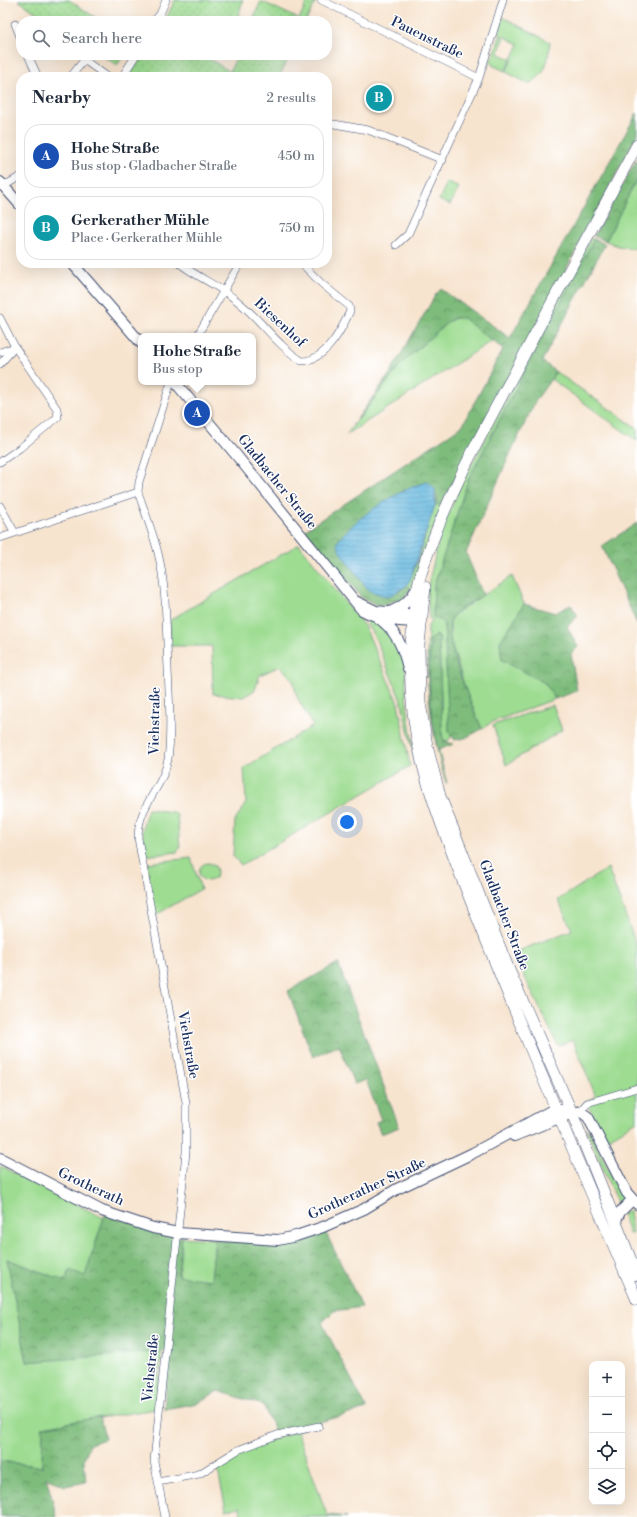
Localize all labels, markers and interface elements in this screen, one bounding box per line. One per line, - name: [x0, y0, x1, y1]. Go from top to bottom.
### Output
- street label: Pauenstraße: [388, 13, 466, 63]
- search box: [16, 16, 332, 60]
- icon: search: [30, 27, 52, 49]
- text: Search here: [62, 29, 142, 48]
- pin: B: [366, 83, 392, 113]
- text: Nearby: [32, 87, 91, 109]
- text: 2 results: [267, 90, 316, 106]
- text: Hohe Straße: [71, 139, 160, 158]
- text: A: [41, 148, 51, 164]
- text: 450 m: [277, 148, 315, 164]
- text: Bus stop · Gladbacher Straße: [71, 158, 237, 174]
- text: Gerkerather Mühle: [71, 211, 209, 230]
- text: B: [41, 220, 51, 236]
- text: 750 m: [279, 220, 315, 236]
- text: Place · Gerkerather Mühle: [71, 230, 222, 246]
- street label: Biesenhof: [250, 294, 310, 352]
- popup: [138, 333, 256, 385]
- text: Hohe Straße: [153, 342, 241, 361]
- text: Bus stop: [153, 361, 203, 377]
- pin: A: [184, 398, 210, 428]
- street label: Gladbacher Straße: [233, 431, 321, 533]
- street label: Viehstraße: [145, 687, 165, 756]
- your location: [337, 812, 357, 832]
- street label: Gladbacher Straße: [475, 857, 533, 973]
- street label: Viehstraße: [173, 1009, 203, 1080]
- street label: Grotherather Straße: [305, 1154, 429, 1224]
- street label: Grotherath: [55, 1164, 128, 1210]
- street label: Viehstraße: [138, 1333, 164, 1404]
- map controls: [589, 1361, 625, 1505]
- button: +: [589, 1361, 625, 1397]
- button: −: [589, 1397, 625, 1433]
- button: locate: [589, 1433, 625, 1469]
- button: layers: [589, 1469, 625, 1505]

